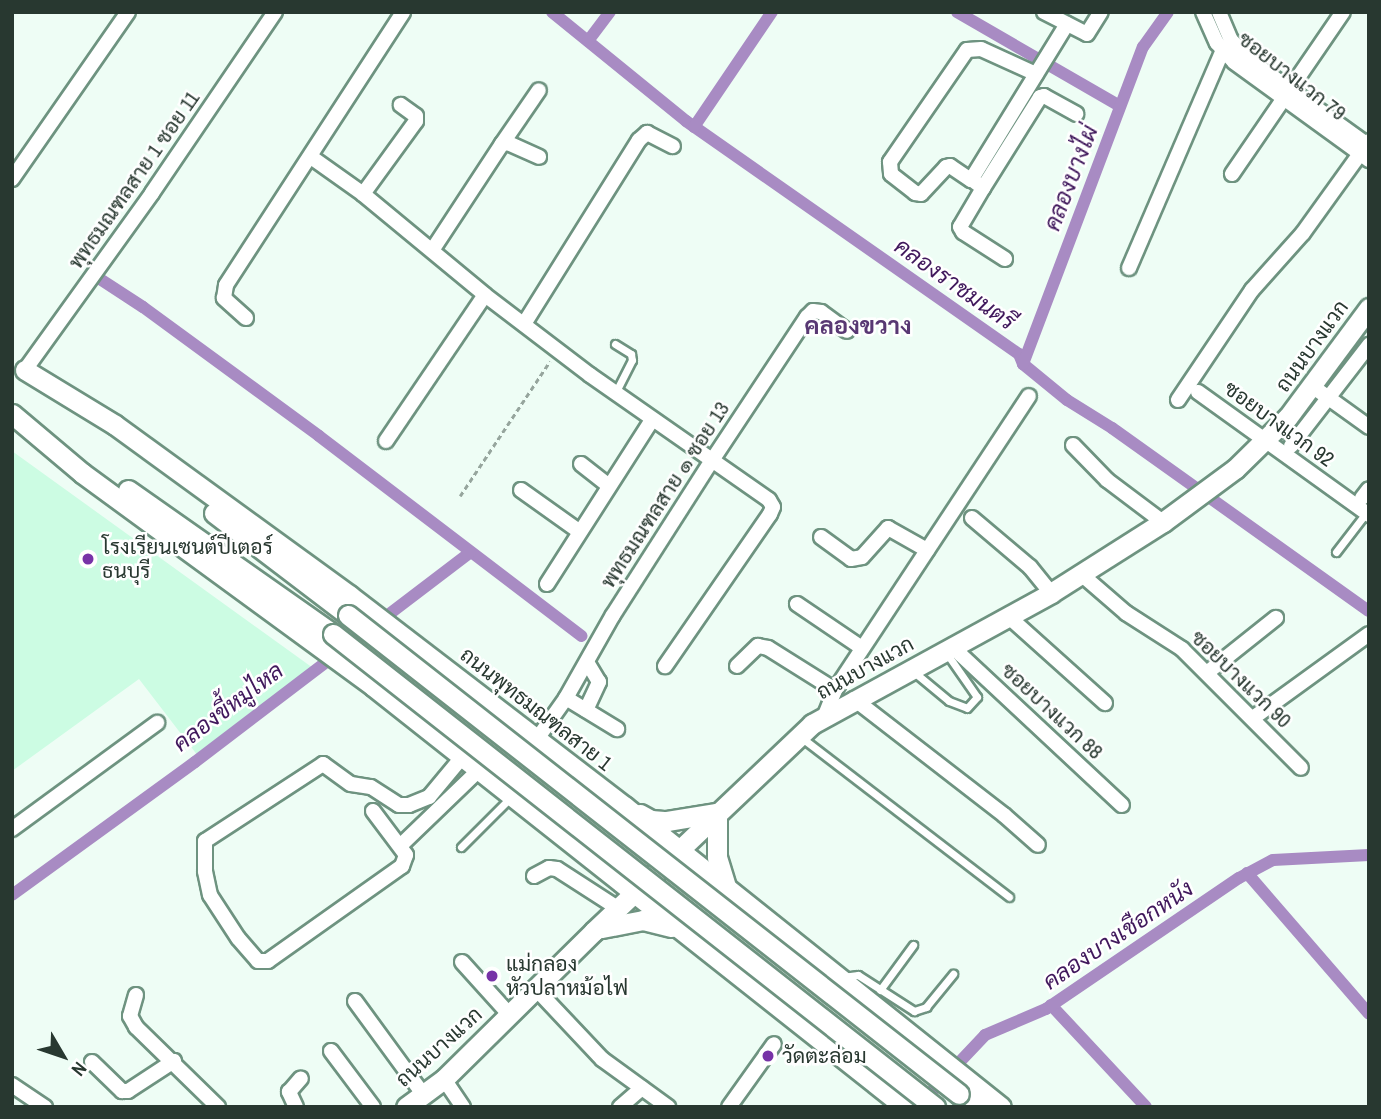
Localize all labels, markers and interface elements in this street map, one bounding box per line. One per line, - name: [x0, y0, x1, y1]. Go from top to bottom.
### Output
- street label: ซอยบางแวก 79: [1233, 26, 1351, 126]
- street label: พุทธมณฑลสาย 1 ซอย 11: [63, 86, 205, 274]
- water label: คลองบางไผ่: [1038, 121, 1104, 235]
- water label: คลองราชมนตรี: [889, 232, 1021, 336]
- street label: ถนนบางแวก: [1270, 295, 1354, 397]
- district label: คลองขวาง: [804, 312, 912, 340]
- street label: ซอยบางแวก 92: [1219, 376, 1339, 472]
- street label: พุทธมณฑลสาย ๑ ซอย 13: [595, 397, 735, 593]
- place label: โรงเรียนเซนต์ปีเตอร์ ธนบุรี: [102, 534, 273, 584]
- marker: โรงเรียนเซนต์ปีเตอร์ ธนบุรี: [80, 551, 96, 567]
- street label: ซอยบางแวก 90: [1186, 625, 1296, 733]
- street label: ถนนบางแวก: [812, 631, 918, 705]
- street label: ถนนพุทธมณฑลสาย 1: [455, 642, 617, 776]
- water label: คลองขี้หมูไหล: [168, 657, 288, 757]
- street label: ซอยบางแวก 88: [996, 658, 1108, 764]
- water label: คลองบางเชือกหนัง: [1038, 875, 1198, 995]
- place label: แม่กลอง หัวปลาหม้อไฟ: [506, 951, 628, 1001]
- marker: แม่กลอง หัวปลาหม้อไฟ: [484, 968, 500, 984]
- street label: ถนนบางแวก: [391, 1002, 487, 1092]
- north arrow: [28, 1021, 98, 1091]
- place label: วัดตะล่อม: [782, 1043, 867, 1069]
- marker: วัดตะล่อม: [760, 1048, 776, 1064]
- text: N: [66, 1057, 93, 1082]

